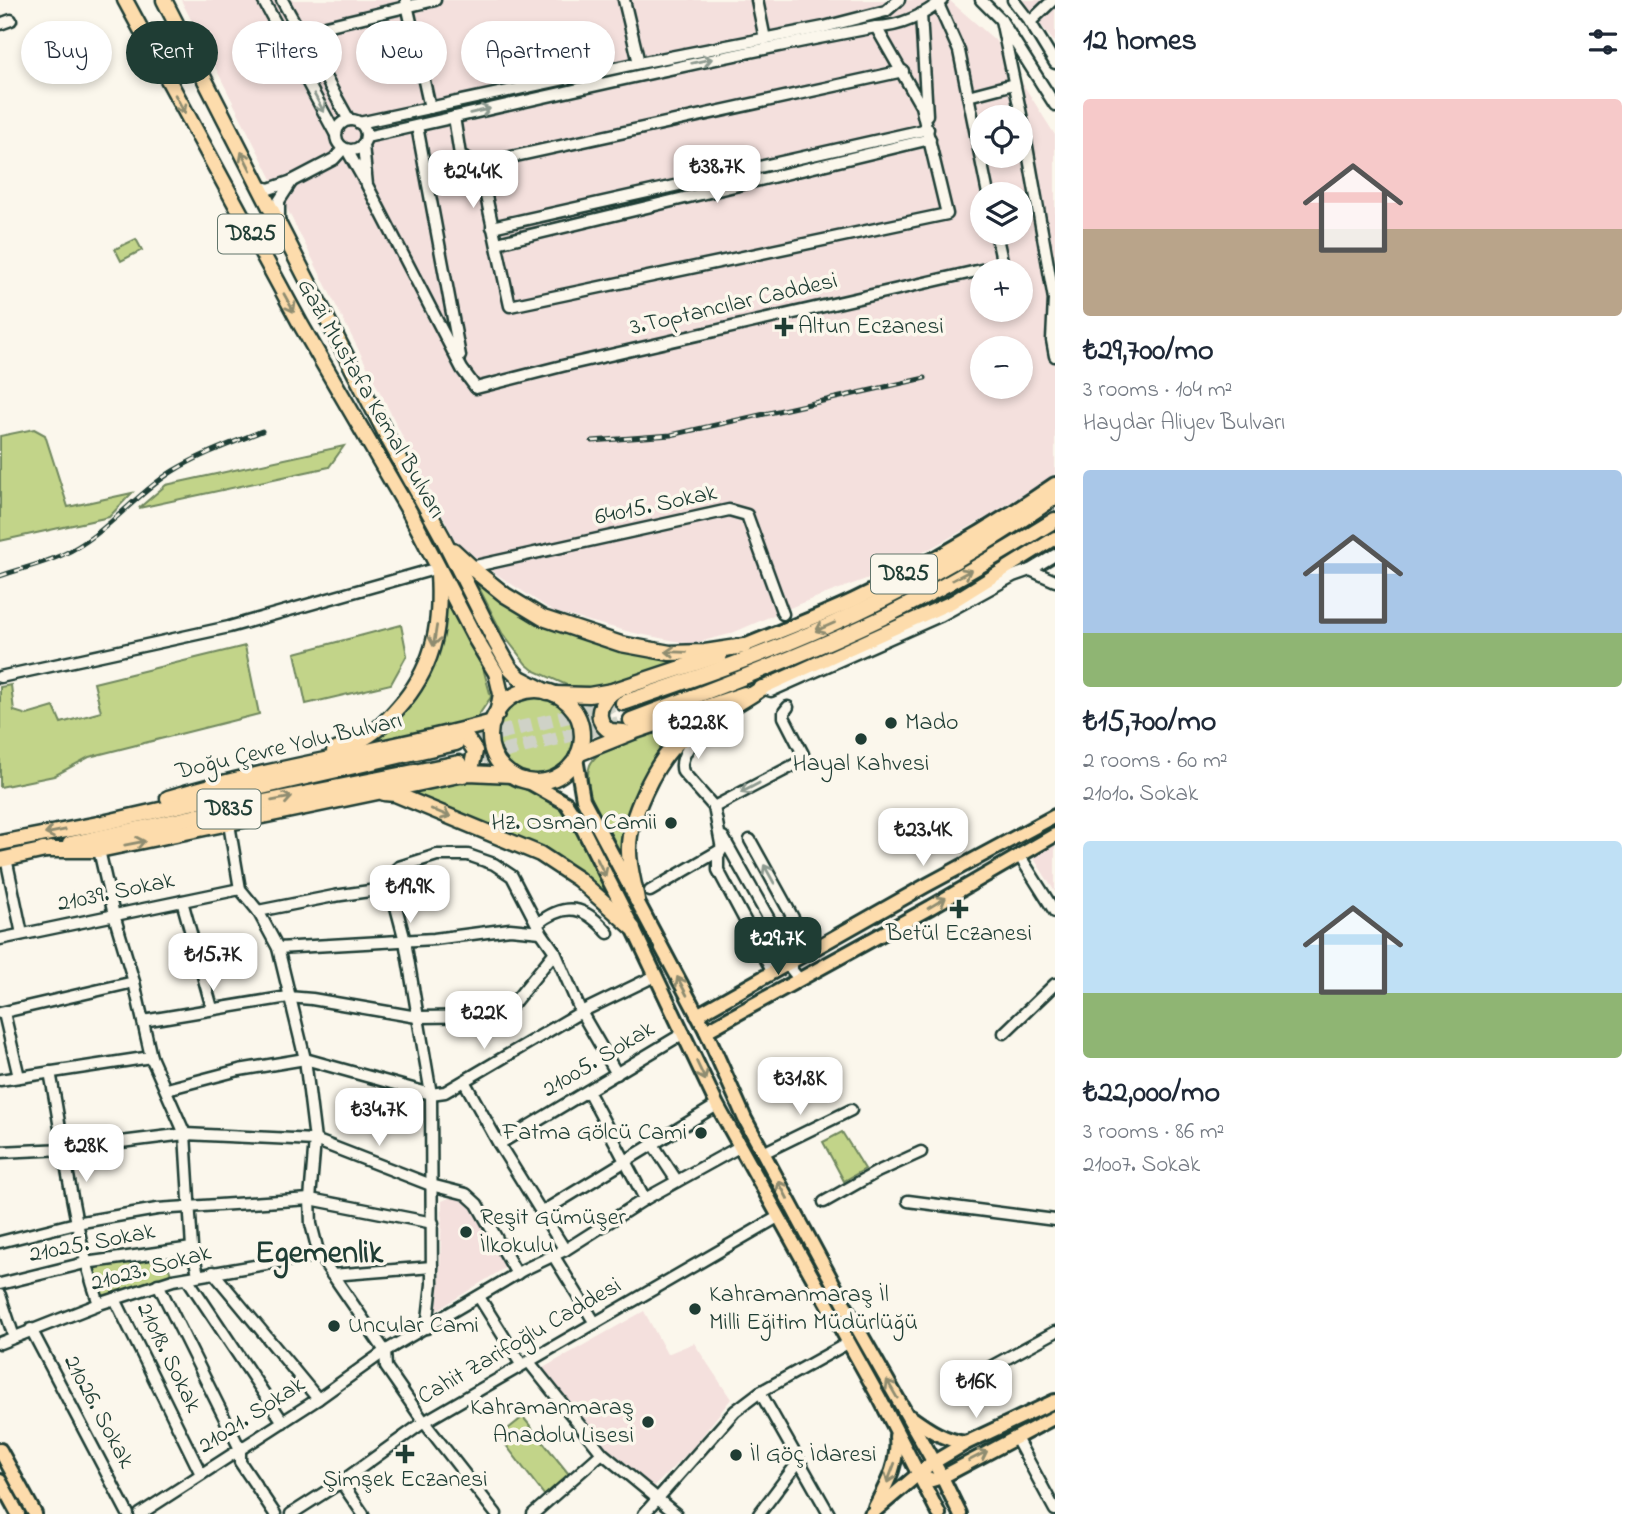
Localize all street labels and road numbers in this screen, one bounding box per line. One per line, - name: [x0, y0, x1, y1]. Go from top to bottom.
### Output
- road number: D825: [218, 215, 284, 254]
- street label: 3.Toptancılar Caddesi: [627, 264, 841, 346]
- street label: Gazi Mustafa Kemal Bulvarı: [287, 273, 453, 525]
- street label: 64015. Sokak: [592, 476, 721, 536]
- road number: D825: [871, 554, 937, 594]
- street label: Doğu Çevre Yolu Bulvarı: [171, 704, 406, 790]
- road number: D835: [198, 790, 260, 828]
- street label: 21039. Sokak: [54, 863, 178, 923]
- street label: 21005. Sokak: [536, 1012, 662, 1107]
- street label: 21025. Sokak: [26, 1215, 158, 1273]
- street label: 21023. Sokak: [87, 1236, 216, 1302]
- street label: Cahit Zarifoğlu Caddesi: [411, 1269, 629, 1415]
- street label: 21018. Sokak: [126, 1297, 210, 1419]
- street label: 21026. Sokak: [53, 1349, 143, 1476]
- street label: 21021. Sokak: [191, 1368, 313, 1464]

